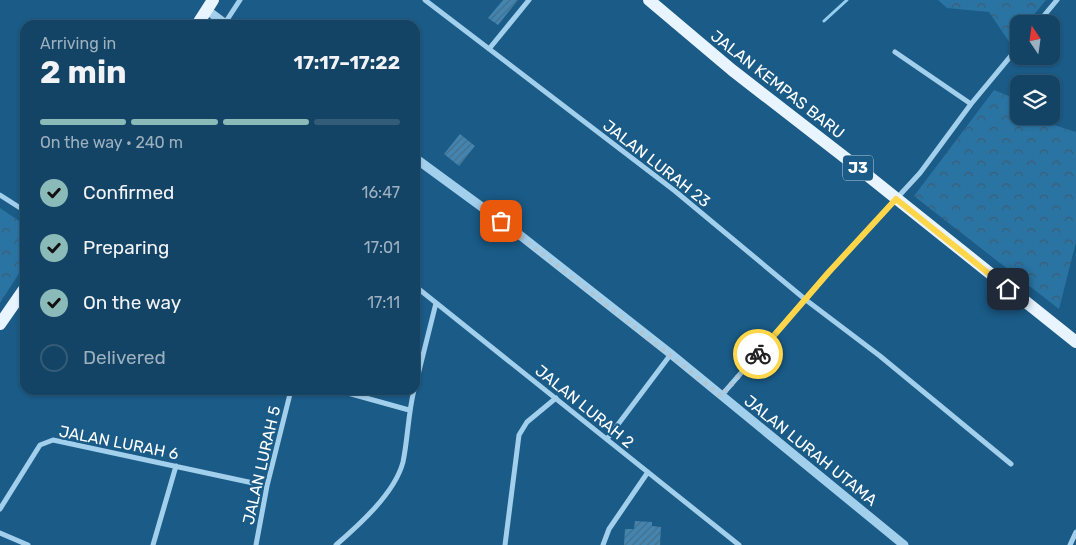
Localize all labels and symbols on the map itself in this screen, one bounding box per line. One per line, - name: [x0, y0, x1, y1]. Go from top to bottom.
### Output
- north arrow: [1010, 15, 1060, 65]
- street label: JALAN KEMPAS BARU: [707, 26, 848, 143]
- street label: JALAN LURAH 23: [599, 116, 714, 211]
- road number: J3: [843, 156, 873, 180]
- pin: [480, 200, 522, 242]
- pin: [987, 268, 1029, 310]
- courier: [733, 329, 783, 379]
- street label: JALAN LURAH 2: [532, 361, 638, 452]
- street label: JALAN LURAH UTAMA: [740, 391, 881, 510]
- street label: JALAN LURAH 5: [239, 404, 284, 526]
- street label: JALAN LURAH 6: [57, 422, 181, 463]

